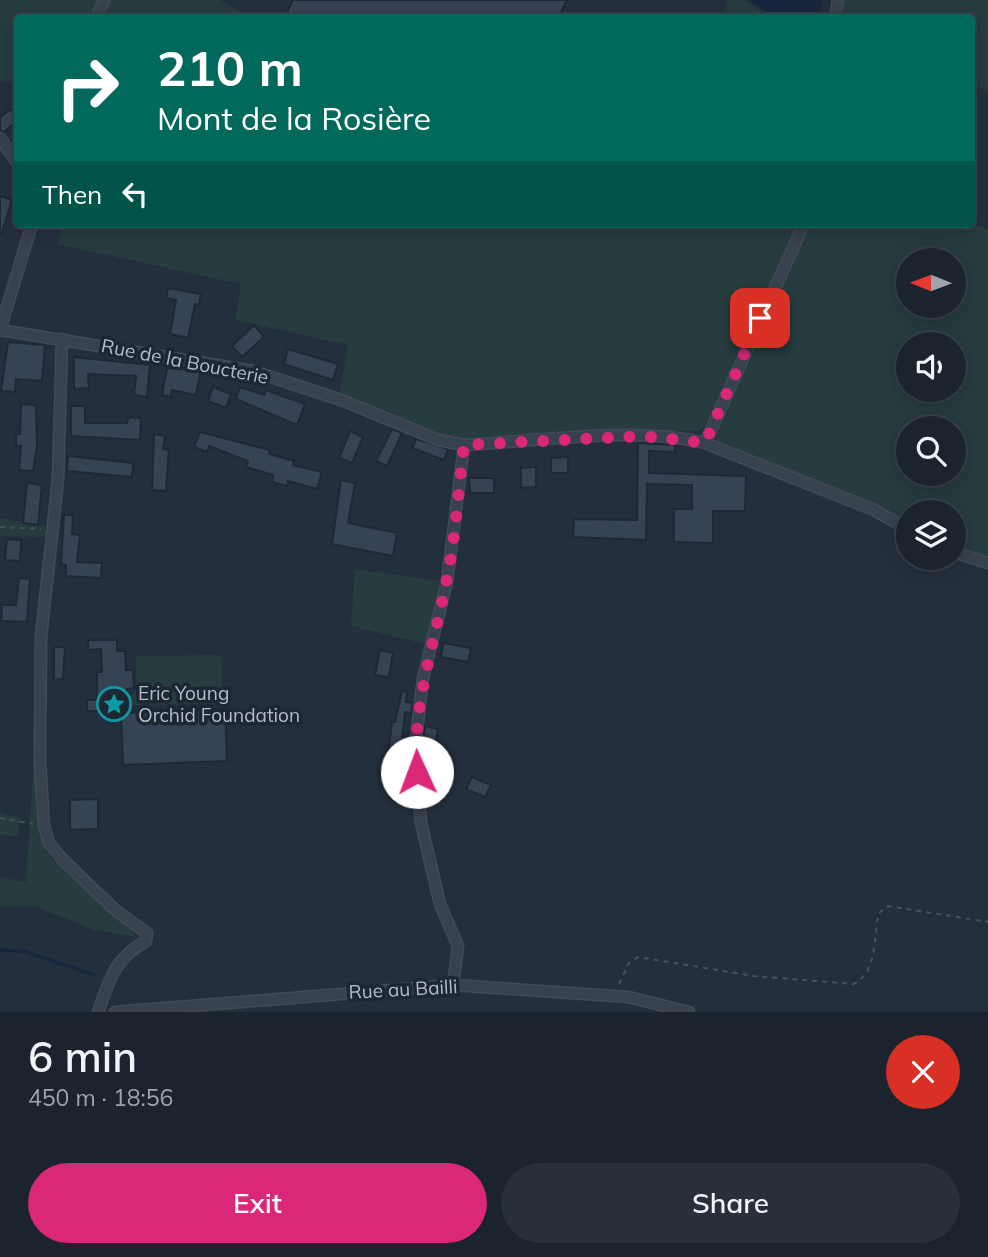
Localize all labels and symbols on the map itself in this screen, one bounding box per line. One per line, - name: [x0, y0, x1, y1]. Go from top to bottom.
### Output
- north arrow: [896, 248, 966, 318]
- pin: [730, 288, 790, 348]
- street label: Rue de la Boucterie: [99, 333, 271, 389]
- place label: Eric Young Orchid Foundation: [138, 681, 300, 727]
- place icon: Eric Young Orchid Foundation: [95, 685, 133, 723]
- position arrow: [380, 735, 454, 809]
- street label: Rue au Bailli: [348, 974, 458, 1004]

